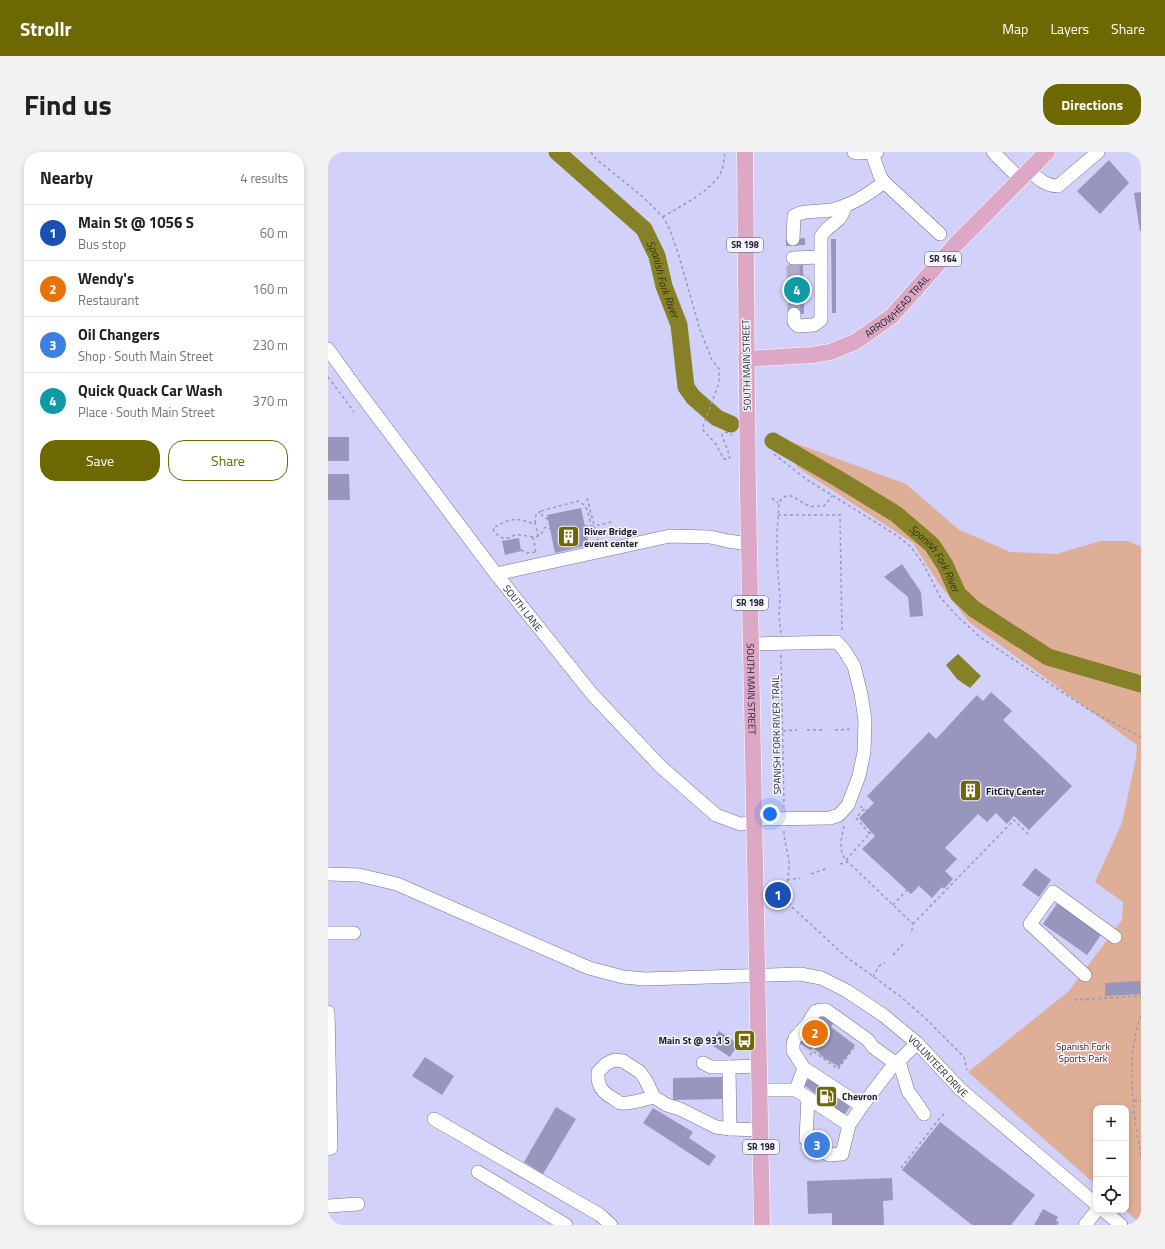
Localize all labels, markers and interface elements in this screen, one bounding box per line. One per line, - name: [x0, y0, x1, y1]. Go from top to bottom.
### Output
- text: Strollr: [20, 14, 72, 43]
- text: Map: [1002, 18, 1028, 39]
- text: Layers: [1050, 18, 1089, 39]
- text: Share: [1111, 18, 1145, 39]
- text: Find us: [24, 83, 112, 126]
- button: Directions: [1043, 84, 1141, 125]
- text: Nearby: [40, 165, 93, 191]
- text: 4 results: [240, 168, 288, 188]
- text: Main St @ 1056 S: [78, 211, 194, 234]
- text: 1: [49, 223, 57, 243]
- text: 60 m: [260, 223, 288, 243]
- text: Bus stop: [78, 234, 126, 254]
- water label: Spanish Fork River: [643, 238, 684, 321]
- road number: SR 198: [727, 238, 763, 252]
- road number: SR 164: [925, 252, 961, 266]
- text: Wendy's: [78, 267, 134, 290]
- street label: ARROWHEAD TRAIL: [862, 271, 933, 341]
- pin: 4: [784, 275, 810, 305]
- text: 2: [49, 279, 57, 299]
- text: 160 m: [252, 279, 288, 299]
- text: Restaurant: [78, 290, 139, 310]
- street label: SOUTH MAIN STREET: [738, 318, 755, 411]
- text: Oil Changers: [78, 323, 160, 346]
- text: 3: [49, 335, 57, 355]
- text: 230 m: [252, 335, 288, 355]
- text: Shop · South Main Street: [78, 346, 213, 366]
- text: Quick Quack Car Wash: [78, 379, 223, 402]
- text: 4: [49, 391, 57, 411]
- text: 370 m: [252, 391, 288, 411]
- text: Place · South Main Street: [78, 402, 215, 422]
- button: Save: [40, 440, 160, 481]
- button: Share: [168, 440, 288, 481]
- water label: Spanish Fork River: [906, 521, 965, 596]
- building icon: River Bridge event center: [556, 524, 582, 550]
- place label: River Bridge event center: [584, 524, 638, 551]
- street label: SOUTH LANE: [499, 582, 546, 635]
- road number: SR 198: [732, 596, 768, 610]
- street label: SOUTH MAIN STREET: [743, 643, 760, 736]
- street label: SPANISH FORK RIVER TRAIL: [768, 675, 785, 795]
- building icon: FitCity Center: [957, 778, 983, 804]
- place label: FitCity Center: [986, 784, 1045, 799]
- your location: [760, 804, 780, 824]
- pin: 1: [765, 880, 791, 910]
- pin: 2: [802, 1018, 828, 1048]
- bus stop icon: Main St @ 931 S: [732, 1027, 758, 1053]
- street label: VOLUNTEER DRIVE: [905, 1032, 972, 1101]
- place label: Main St @ 931 S: [658, 1033, 731, 1048]
- park label: Spanish Fork Sports Park: [1056, 1039, 1110, 1066]
- fuel station icon: Chevron: [814, 1083, 840, 1109]
- place label: Chevron: [842, 1089, 878, 1104]
- map controls: [1093, 1105, 1129, 1213]
- button: +: [1093, 1105, 1129, 1141]
- pin: 3: [804, 1130, 830, 1160]
- road number: SR 198: [743, 1140, 779, 1154]
- button: −: [1093, 1141, 1129, 1177]
- button: locate: [1093, 1177, 1129, 1213]

